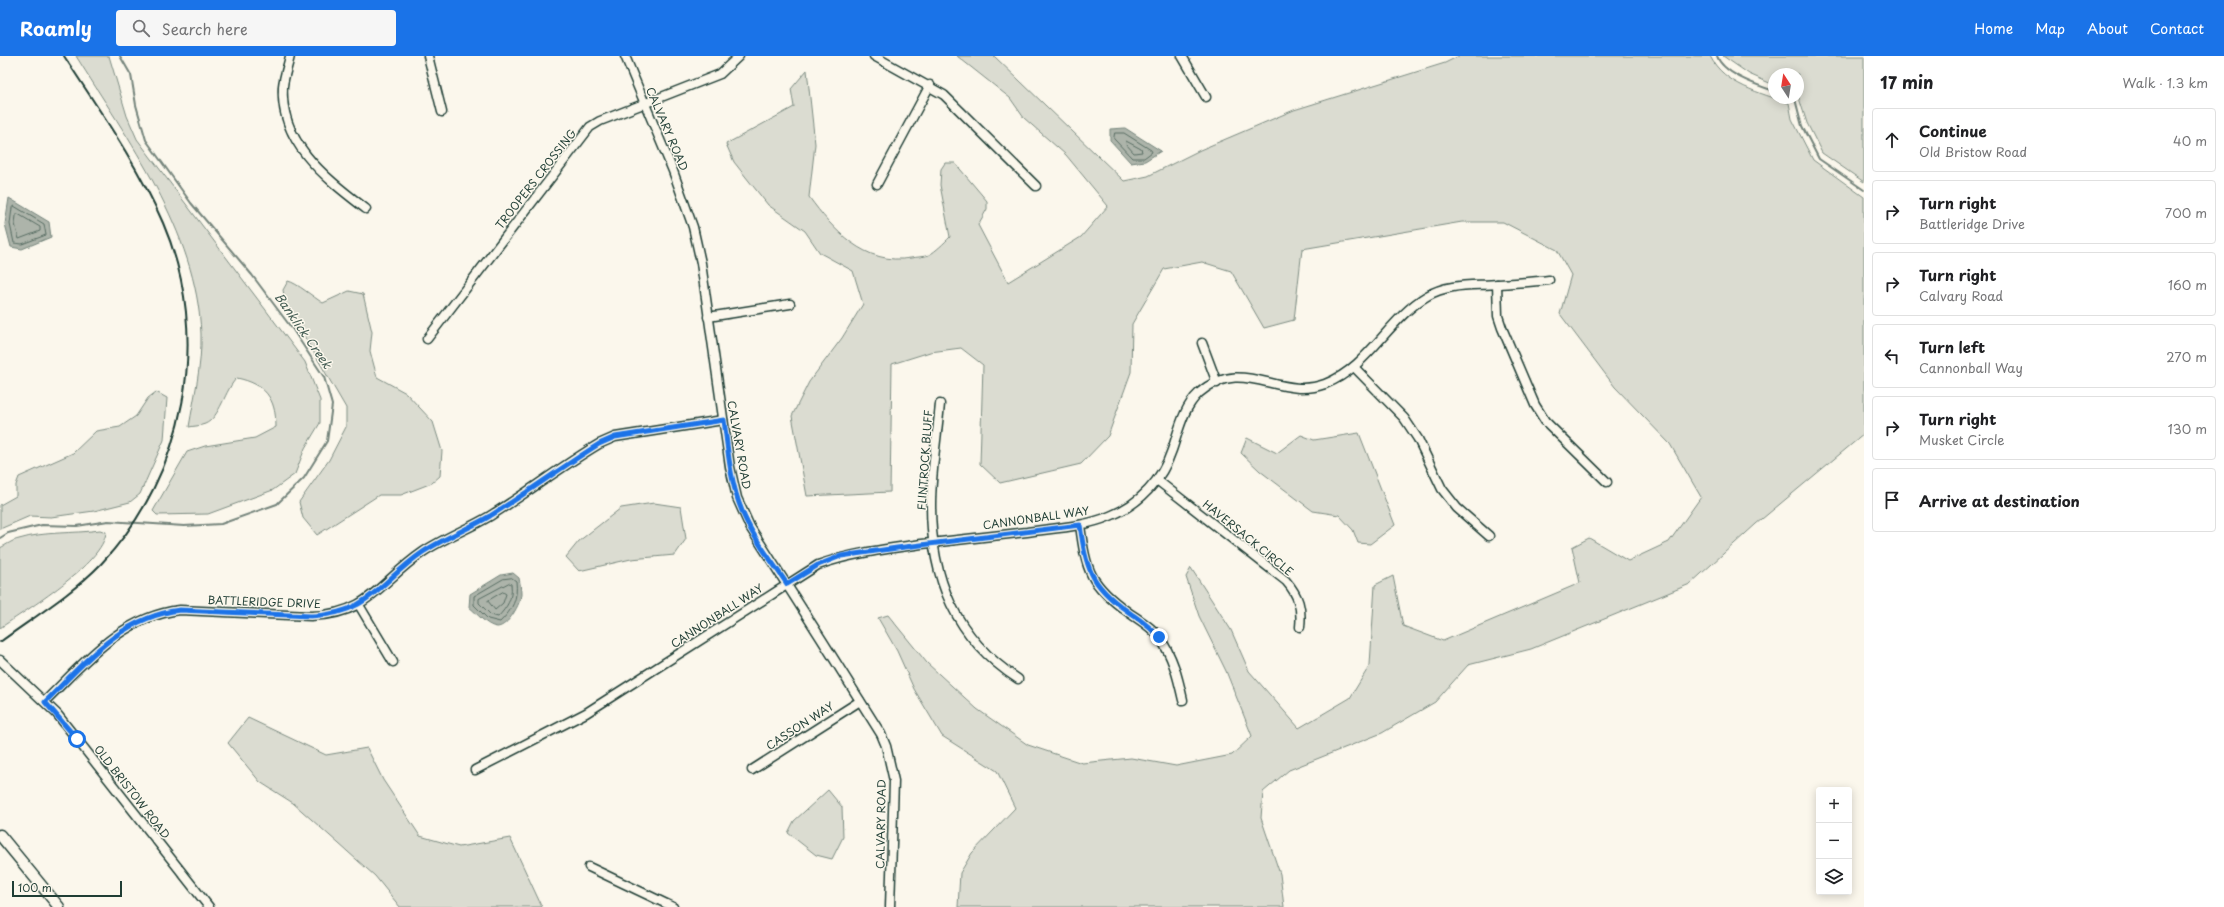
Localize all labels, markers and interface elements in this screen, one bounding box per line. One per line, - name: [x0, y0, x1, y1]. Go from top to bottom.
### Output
- search box: [116, 10, 396, 46]
- text: Roamly: [20, 14, 92, 42]
- icon: search: [130, 17, 152, 39]
- text: Search here: [162, 17, 248, 40]
- text: Home: [1974, 18, 2013, 39]
- text: Map: [2035, 18, 2065, 39]
- text: About: [2087, 18, 2128, 39]
- text: Contact: [2150, 18, 2204, 39]
- north arrow: [1768, 68, 1804, 104]
- text: 17 min: [1880, 69, 1934, 95]
- text: Walk · 1.3 km: [2123, 73, 2208, 92]
- street label: CALVARY ROAD: [642, 84, 693, 173]
- text: Continue: [1919, 119, 1987, 142]
- street label: TROOPERS CROSSING: [491, 125, 580, 233]
- icon: ahead: [1881, 129, 1903, 151]
- text: 40 m: [2173, 131, 2207, 150]
- text: Old Bristow Road: [1919, 142, 2027, 161]
- text: Turn right: [1919, 191, 1996, 214]
- icon: right: [1881, 201, 1903, 223]
- text: 700 m: [2165, 203, 2207, 222]
- text: Battleridge Drive: [1919, 214, 2025, 233]
- text: Turn right: [1919, 263, 1996, 286]
- icon: right: [1881, 273, 1903, 295]
- text: 160 m: [2168, 275, 2207, 294]
- text: Calvary Road: [1919, 286, 2003, 305]
- water label: Banklick Creek: [271, 289, 337, 373]
- text: Turn left: [1919, 335, 1985, 358]
- icon: left: [1881, 345, 1903, 367]
- text: 270 m: [2166, 347, 2207, 366]
- text: Cannonball Way: [1919, 358, 2023, 377]
- street label: CALVARY ROAD: [723, 399, 756, 491]
- text: Turn right: [1919, 407, 1996, 430]
- street label: FLINTROCK BLUFF: [913, 409, 937, 511]
- icon: right: [1881, 417, 1903, 439]
- text: 130 m: [2168, 419, 2207, 438]
- text: Musket Circle: [1919, 430, 2005, 449]
- icon: arrive: [1881, 489, 1903, 511]
- text: Arrive at destination: [1919, 489, 2080, 512]
- street label: HAVERSACK CIRCLE: [1199, 496, 1297, 580]
- street label: CANNONBALL WAY: [982, 502, 1090, 533]
- street label: CANNONBALL WAY: [667, 579, 766, 652]
- street label: BATTLERIDGE DRIVE: [207, 591, 321, 612]
- route end: [1150, 628, 1168, 646]
- street label: CASSON WAY: [762, 697, 837, 754]
- route start: [68, 730, 86, 748]
- street label: OLD BRISTOW ROAD: [90, 741, 174, 842]
- street label: CALVARY ROAD: [871, 779, 890, 869]
- map controls: [1816, 787, 1852, 895]
- button: +: [1816, 787, 1852, 823]
- button: −: [1816, 823, 1852, 859]
- button: layers: [1816, 859, 1852, 895]
- scale bar: [12, 879, 122, 898]
- text: 100 m: [18, 879, 52, 896]

